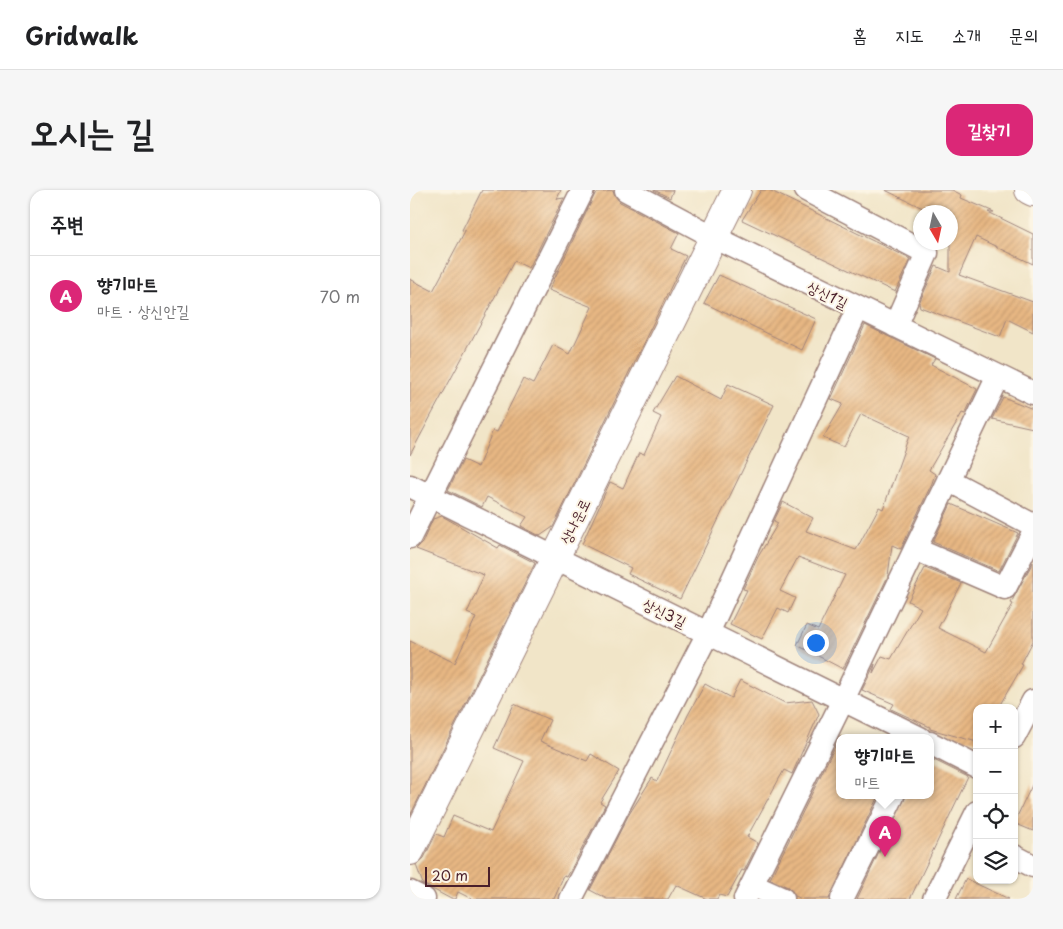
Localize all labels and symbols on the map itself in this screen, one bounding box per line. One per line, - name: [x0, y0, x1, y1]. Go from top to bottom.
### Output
- north arrow: [913, 205, 958, 250]
- street label: 상신1길: [804, 274, 852, 314]
- street label: 상나운로: [553, 494, 595, 548]
- street label: 상신3길: [639, 592, 691, 632]
- your location: [803, 630, 829, 656]
- pin: A: [869, 816, 901, 857]
- scale bar: [425, 864, 490, 887]

